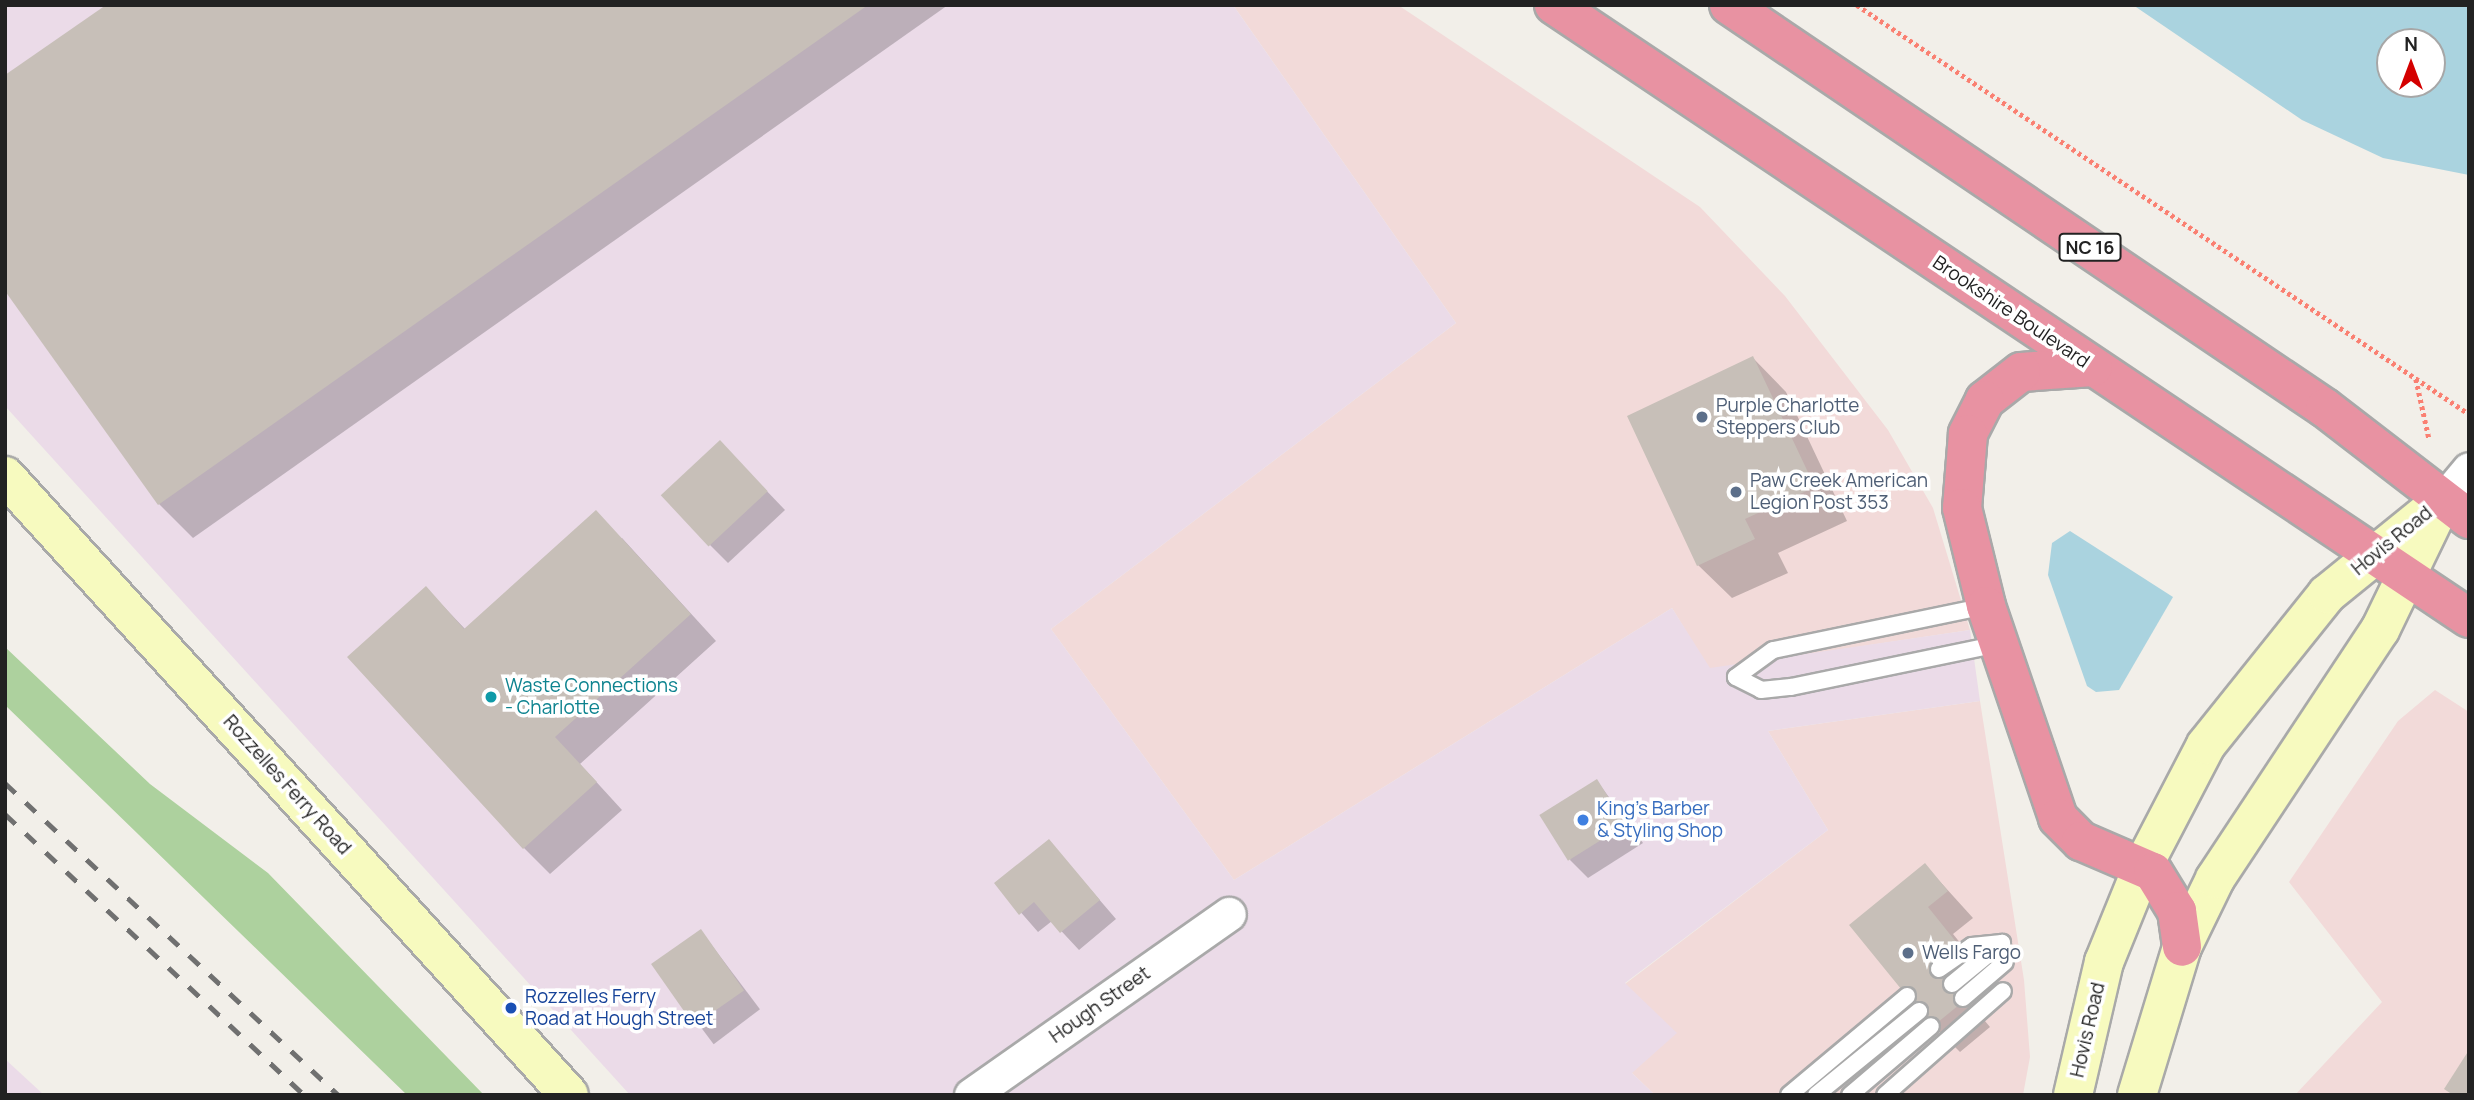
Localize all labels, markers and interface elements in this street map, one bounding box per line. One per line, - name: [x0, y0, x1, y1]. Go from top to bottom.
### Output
- north arrow: [2376, 28, 2446, 98]
- text: N: [2404, 31, 2418, 57]
- road number: NC 16: [2058, 232, 2122, 262]
- street label: Brookshire Boulevard: [1928, 251, 2094, 373]
- place label: Purple Charlotte Steppers Club: [1716, 395, 1859, 439]
- marker: Purple Charlotte Steppers Club: [1694, 409, 1710, 425]
- place label: Paw Creek American Legion Post 353: [1750, 470, 1928, 514]
- marker: Paw Creek American Legion Post 353: [1728, 484, 1744, 500]
- street label: Hovis Road: [2347, 502, 2437, 580]
- place label: Waste Connections - Charlotte: [505, 675, 678, 719]
- marker: Waste Connections - Charlotte: [483, 689, 499, 705]
- street label: Rozzelles Ferry Road: [218, 711, 356, 859]
- place label: King's Barber & Styling Shop: [1597, 798, 1723, 842]
- marker: King's Barber & Styling Shop: [1575, 812, 1591, 828]
- place label: Wells Fargo: [1922, 942, 2021, 964]
- marker: Wells Fargo: [1900, 945, 1916, 961]
- street label: Hough Street: [1045, 962, 1155, 1048]
- street label: Hovis Road: [2066, 980, 2110, 1080]
- place label: Rozzelles Ferry Road at Hough Street: [525, 986, 713, 1030]
- marker: Rozzelles Ferry Road at Hough Street: [503, 1000, 519, 1016]

